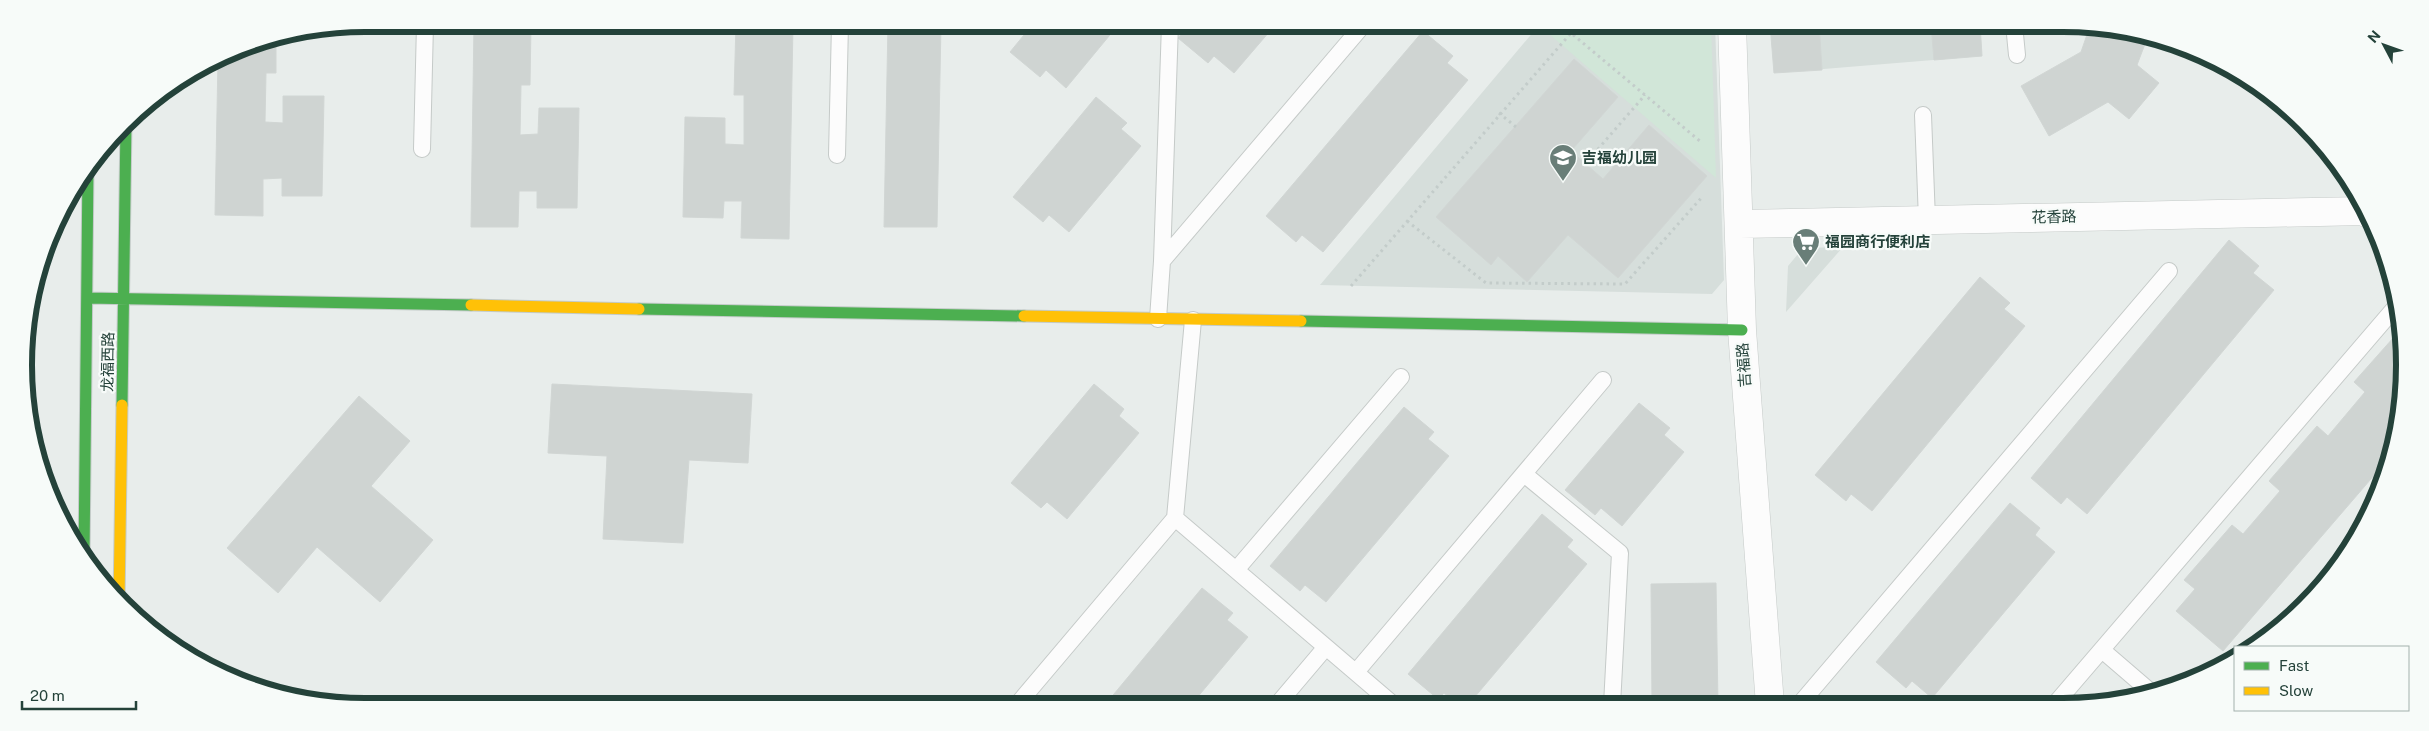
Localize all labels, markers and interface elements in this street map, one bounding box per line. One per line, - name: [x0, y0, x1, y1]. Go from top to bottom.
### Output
- north arrow: [2359, 20, 2409, 70]
- text: N: [2365, 27, 2384, 46]
- school or university icon: 吉福幼儿园: [1548, 143, 1578, 182]
- place label: 吉福幼儿园: [1582, 149, 1657, 166]
- street label: 花香路: [2031, 208, 2077, 225]
- supermarket icon: 福园商行便利店: [1791, 227, 1821, 266]
- place label: 福园商行便利店: [1825, 233, 1930, 250]
- street label: 龙福西路: [98, 332, 117, 392]
- street label: 吉福路: [1733, 342, 1754, 388]
- legend: [2234, 646, 2409, 711]
- text: Fast: [2279, 657, 2309, 674]
- scale bar: [22, 678, 136, 710]
- text: Slow: [2279, 682, 2314, 699]
- text: 20 m: [30, 687, 65, 704]

